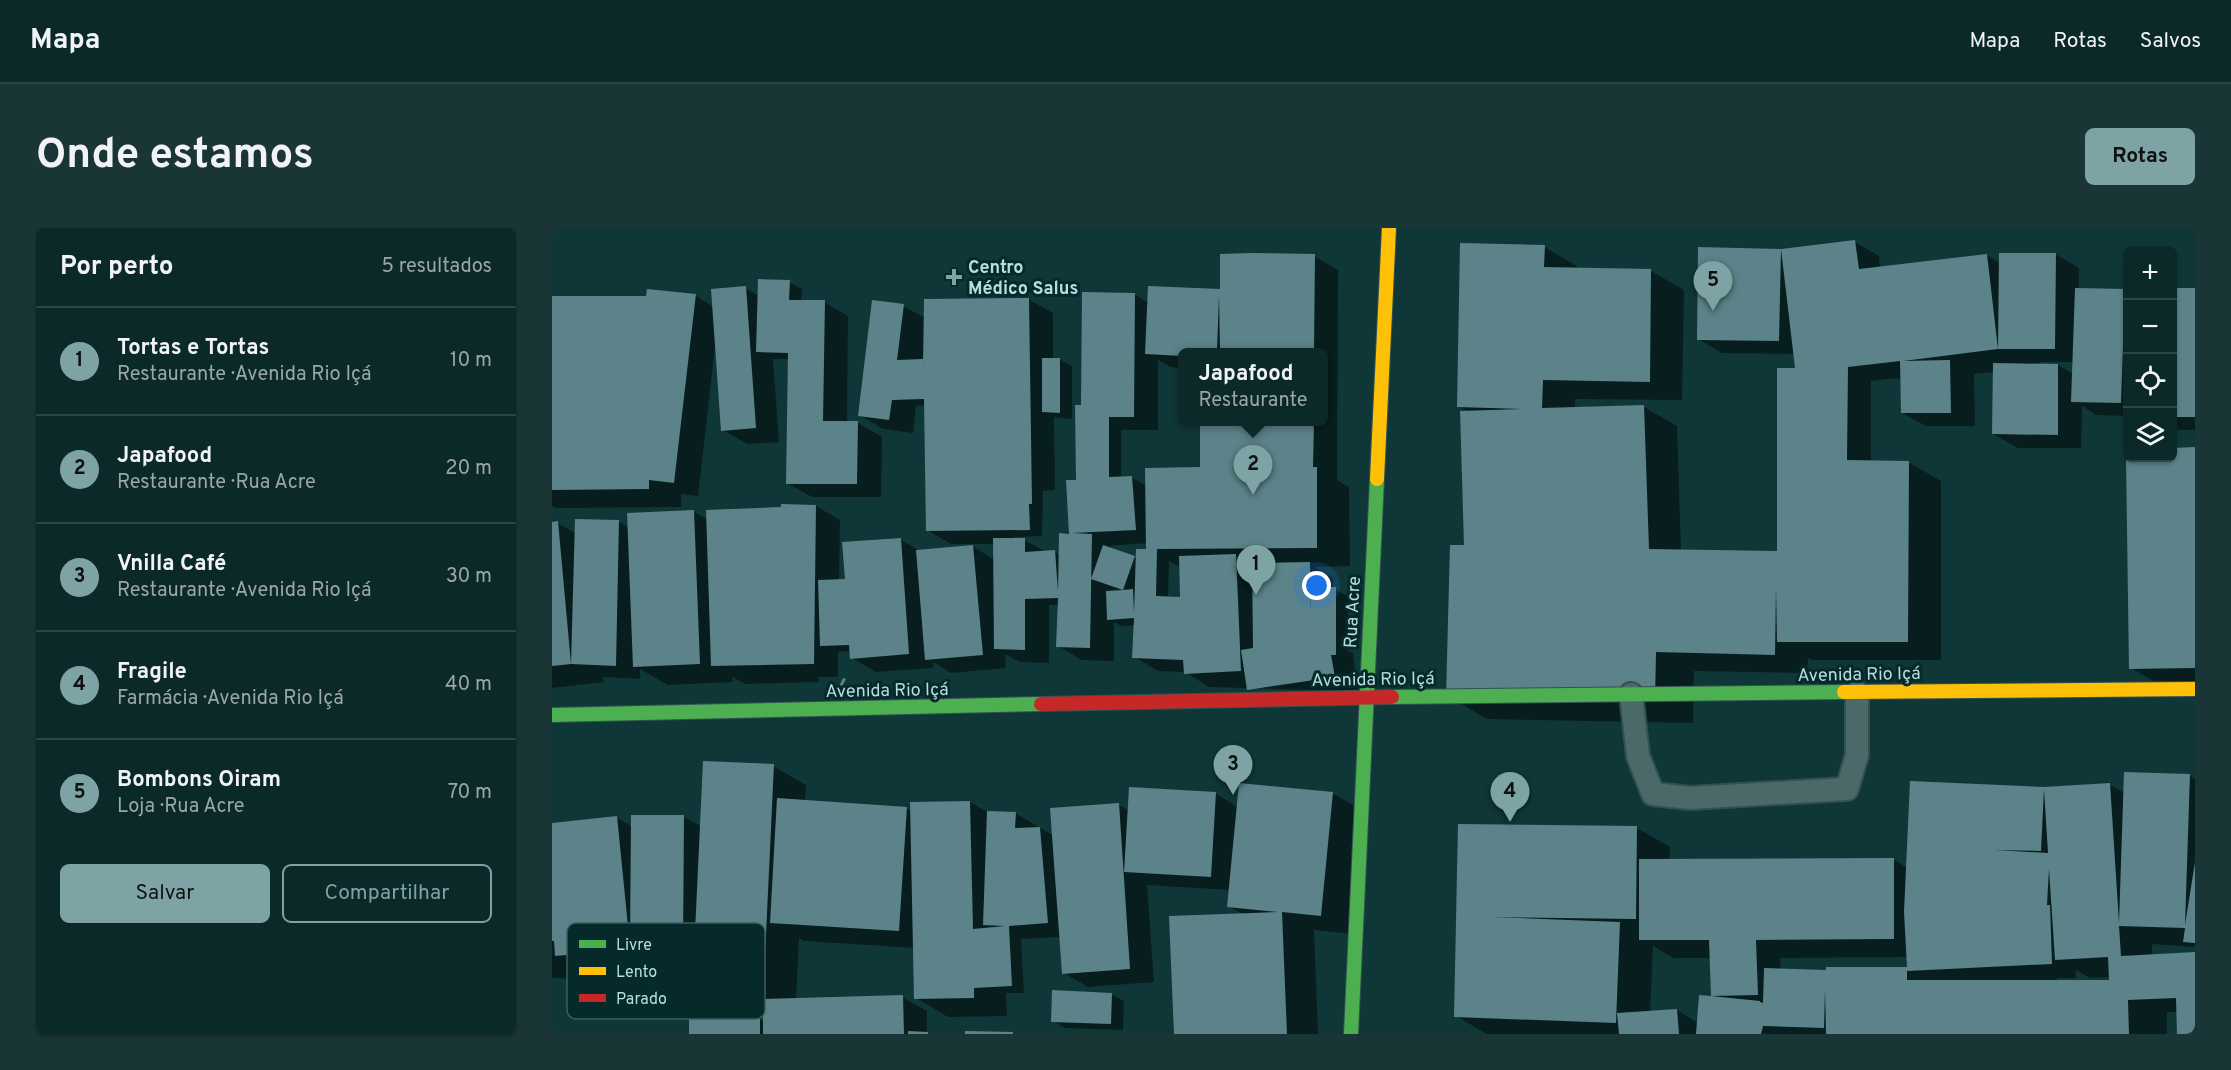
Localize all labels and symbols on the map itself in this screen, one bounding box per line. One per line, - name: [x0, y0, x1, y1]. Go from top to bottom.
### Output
- place label: Centro Médico Salus: [968, 257, 1078, 301]
- pin: 5: [1694, 262, 1732, 311]
- marker: Centro Médico Salus: [945, 268, 963, 286]
- pin: 2: [1234, 446, 1272, 495]
- pin: 1: [1236, 546, 1276, 595]
- your location: [1302, 571, 1331, 600]
- street label: Rua Acre: [1340, 575, 1367, 649]
- street label: Avenida Rio Içá: [1797, 663, 1921, 688]
- street label: Avenida Rio Içá: [1311, 668, 1435, 693]
- street label: Avenida Rio Içá: [825, 679, 949, 704]
- pin: 3: [1214, 746, 1252, 795]
- pin: 4: [1490, 772, 1530, 822]
- legend: [567, 923, 765, 1019]
- text: Livre: [616, 936, 652, 956]
- text: Lento: [616, 963, 657, 983]
- text: Parado: [616, 990, 667, 1010]

